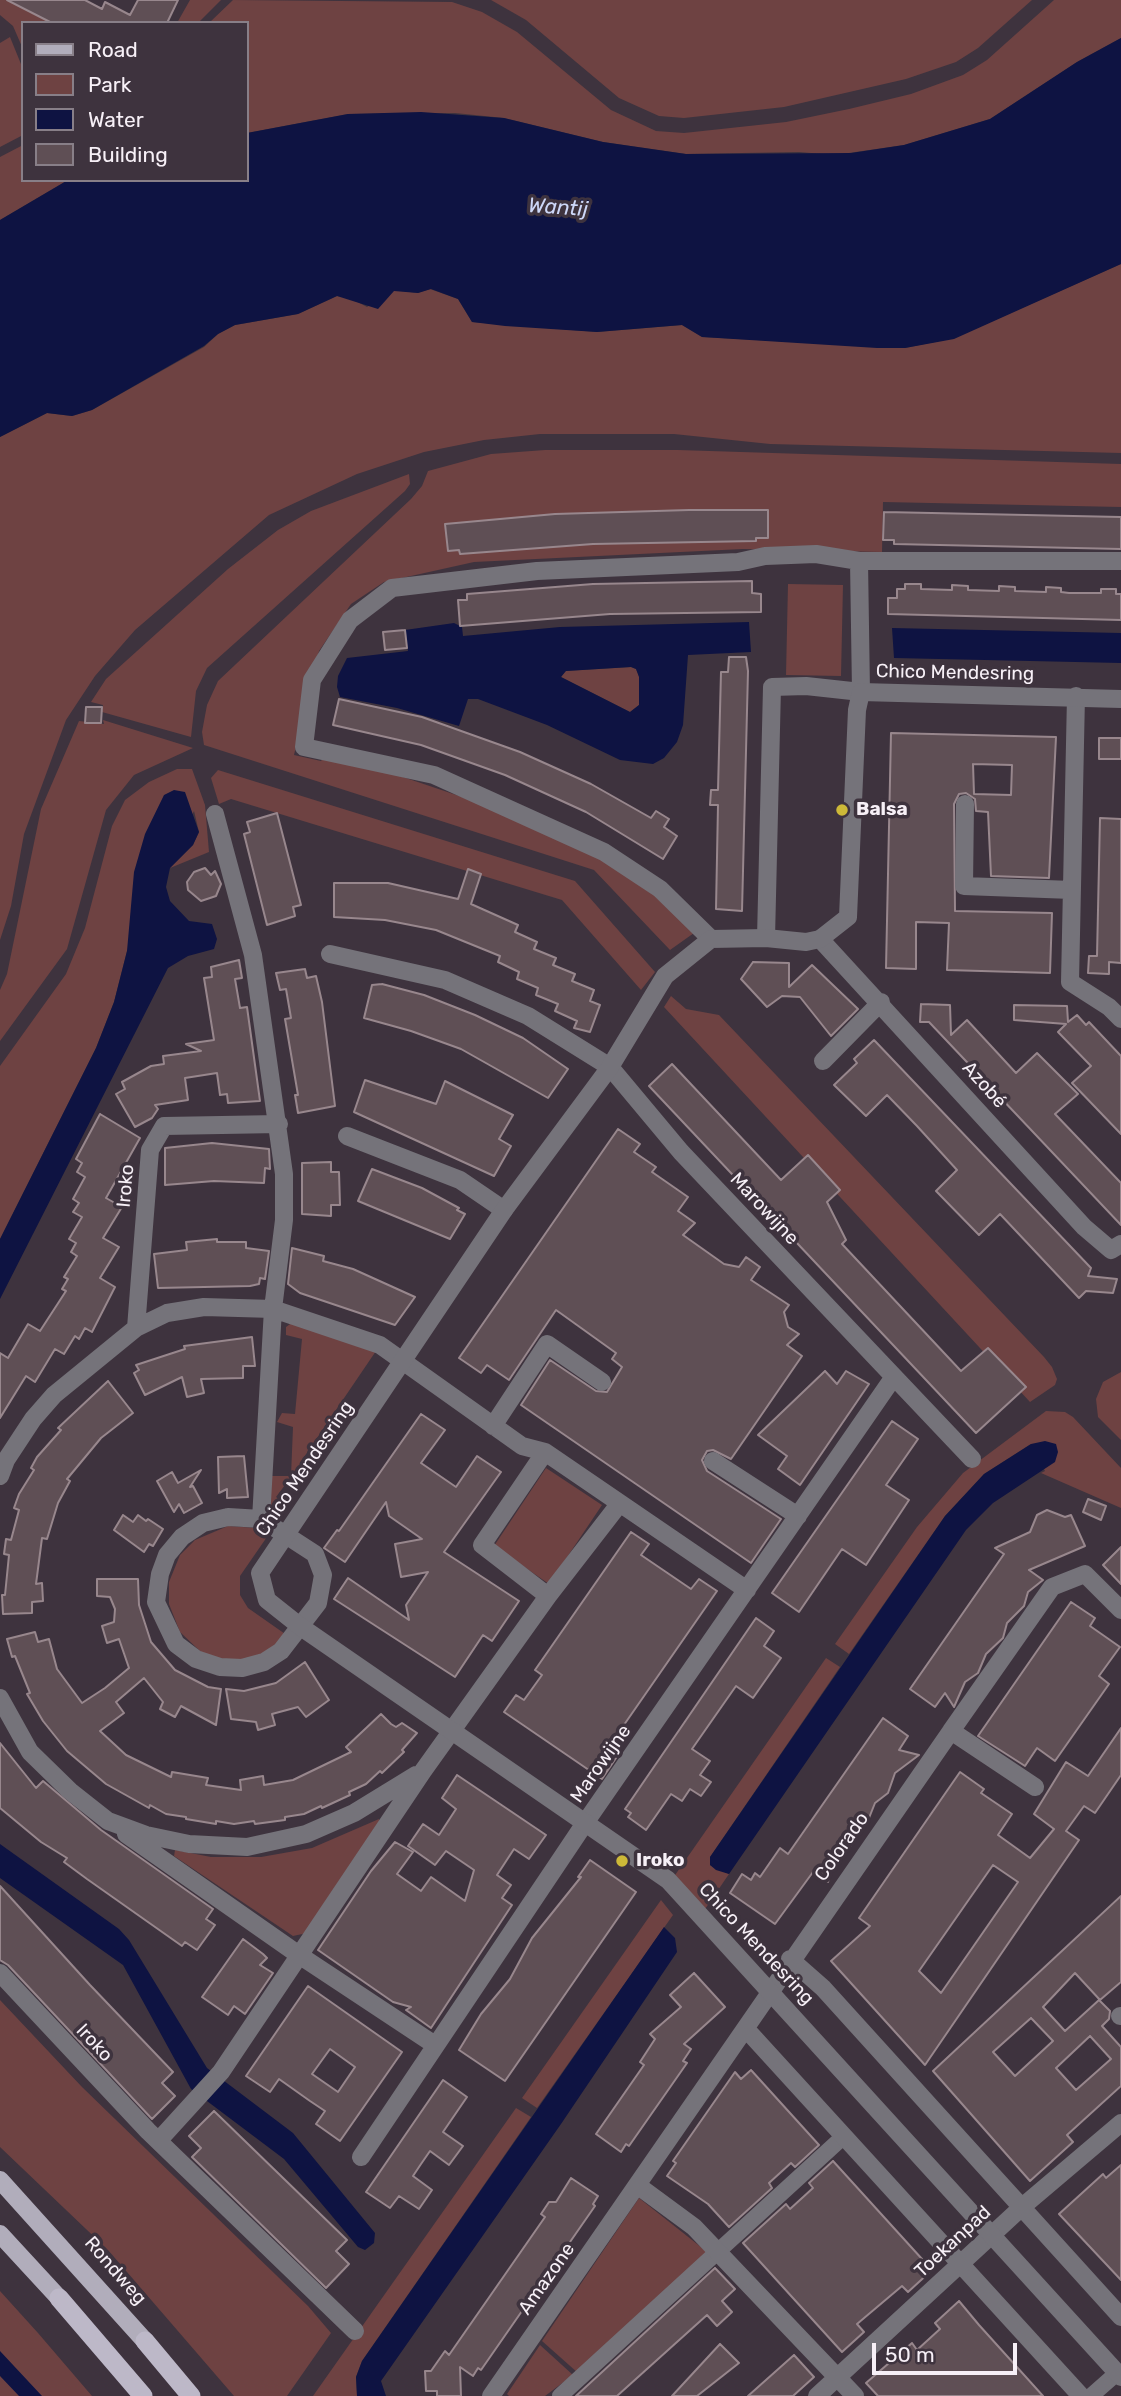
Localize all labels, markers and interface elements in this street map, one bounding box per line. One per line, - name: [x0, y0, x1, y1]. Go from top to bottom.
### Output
- legend: [21, 21, 248, 182]
- text: Road: [88, 37, 138, 62]
- text: Park: [88, 72, 132, 97]
- text: Water: [88, 107, 144, 132]
- text: Building: [88, 142, 168, 167]
- water label: Wantij: [527, 193, 589, 223]
- street label: Chico Mendesring: [876, 660, 1034, 686]
- place label: Balsa: [856, 799, 908, 821]
- marker: Balsa: [834, 802, 850, 818]
- street label: Azobé: [957, 1057, 1011, 1113]
- street label: Iroko: [113, 1163, 139, 1209]
- street label: Marowijne: [725, 1168, 803, 1250]
- street label: Chico Mendesring: [251, 1397, 359, 1541]
- street label: Marowijne: [566, 1721, 636, 1807]
- street label: Colorado: [810, 1808, 874, 1886]
- place label: Iroko: [636, 1850, 685, 1872]
- marker: Iroko: [614, 1853, 630, 1869]
- street label: Chico Mendesring: [694, 1878, 818, 2010]
- street label: Iroko: [71, 2019, 117, 2067]
- street label: Toekanpad: [910, 2201, 996, 2283]
- street label: Rondweg: [79, 2232, 151, 2310]
- street label: Amazone: [514, 2239, 580, 2319]
- scale bar: [876, 2330, 1021, 2374]
- text: 50 m: [885, 2342, 935, 2367]

